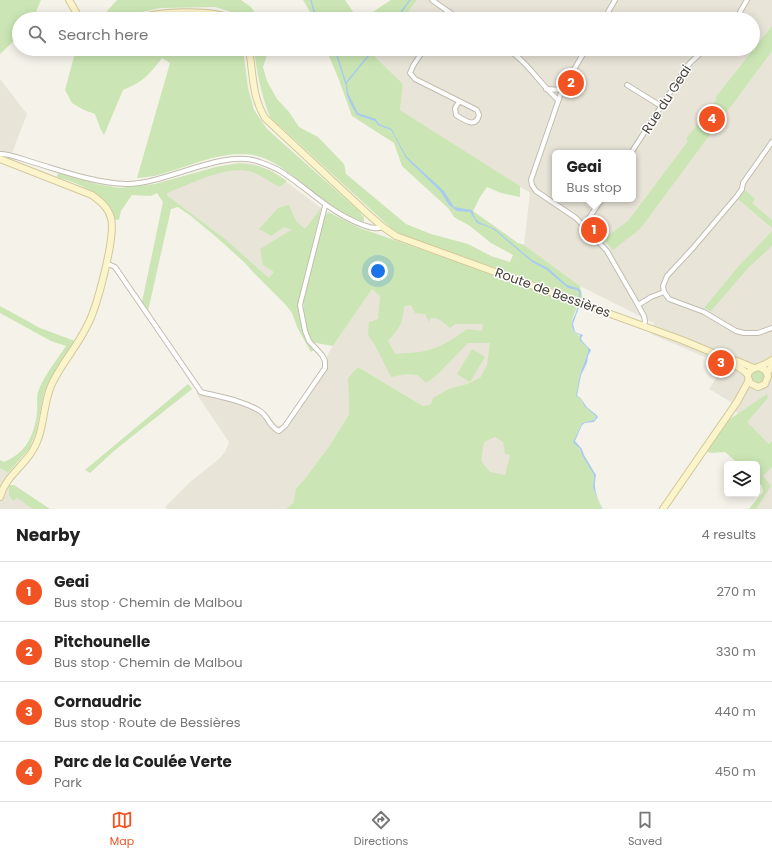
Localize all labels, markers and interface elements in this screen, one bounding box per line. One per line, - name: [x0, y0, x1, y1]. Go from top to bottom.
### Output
- search box: [12, 12, 760, 56]
- icon: search: [26, 23, 48, 45]
- text: Search here: [58, 24, 148, 45]
- street label: Rue du Geai: [637, 61, 696, 137]
- pin: 2: [558, 68, 584, 98]
- pin: 4: [699, 104, 725, 134]
- popup: [552, 150, 636, 202]
- text: Geai: [566, 156, 602, 177]
- text: Bus stop: [566, 178, 622, 197]
- pin: 1: [581, 215, 607, 245]
- your location: [368, 261, 388, 281]
- street label: Route de Bessières: [492, 263, 613, 322]
- pin: 3: [708, 348, 734, 378]
- map controls: [724, 461, 760, 497]
- button: layers: [724, 461, 760, 497]
- text: Nearby: [16, 523, 80, 547]
- text: 4 results: [702, 525, 756, 544]
- text: Geai: [54, 571, 89, 592]
- text: 1: [27, 582, 31, 601]
- text: 270 m: [716, 582, 756, 601]
- text: Bus stop · Chemin de Malbou: [54, 593, 243, 612]
- text: Pitchounelle: [54, 631, 150, 652]
- text: 2: [25, 642, 33, 661]
- text: 330 m: [716, 642, 756, 661]
- text: Bus stop · Chemin de Malbou: [54, 653, 243, 672]
- text: Cornaudric: [54, 691, 142, 712]
- text: 3: [25, 702, 33, 721]
- text: 440 m: [715, 702, 756, 721]
- text: Bus stop · Route de Bessières: [54, 713, 241, 732]
- text: Parc de la Coulée Verte: [54, 751, 232, 772]
- text: 4: [25, 762, 33, 781]
- text: 450 m: [715, 762, 756, 781]
- text: Park: [54, 773, 82, 792]
- tab: Map: [110, 809, 134, 850]
- tab: Directions: [354, 809, 408, 850]
- tab: Saved: [628, 809, 662, 850]

